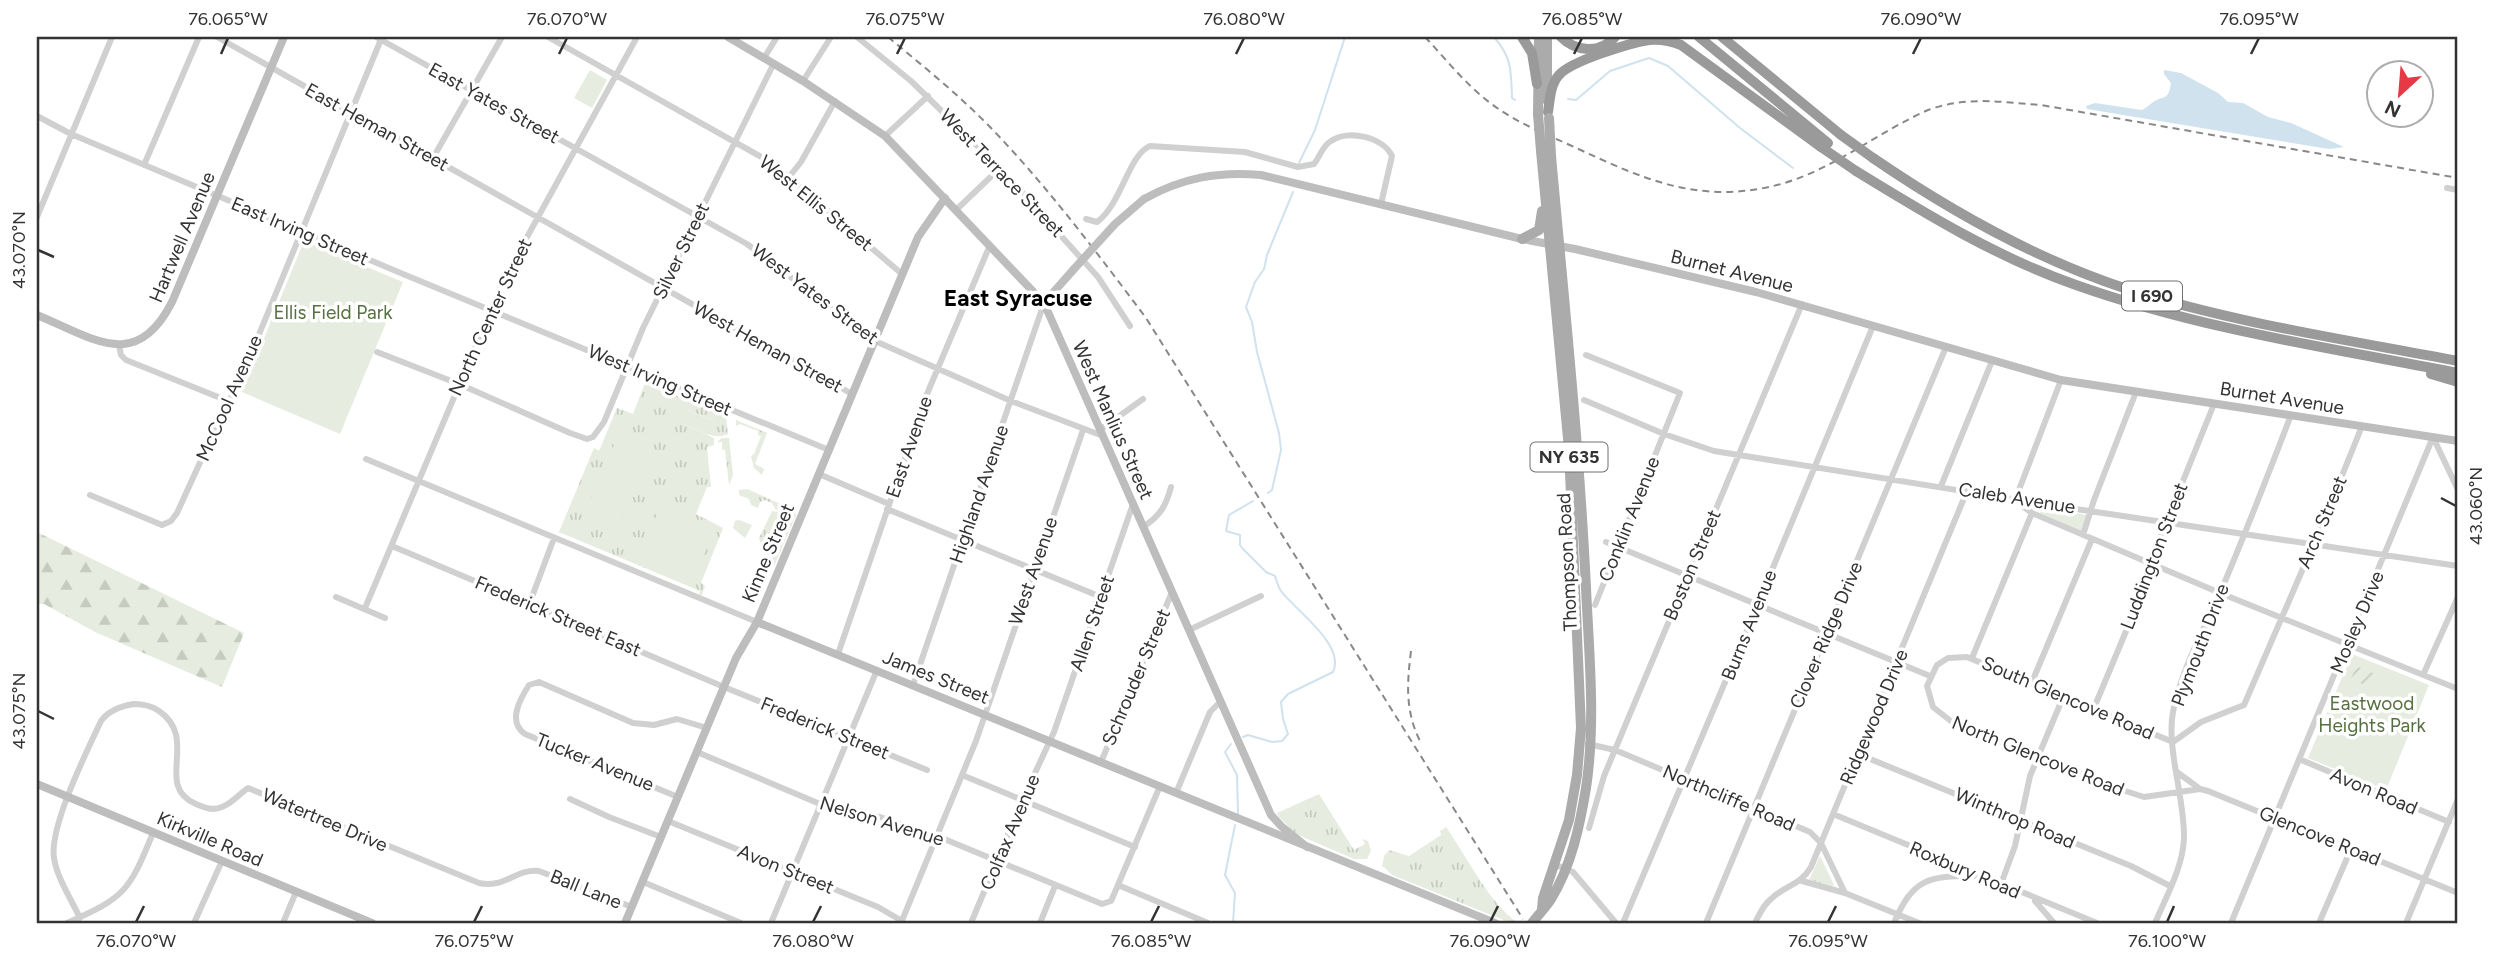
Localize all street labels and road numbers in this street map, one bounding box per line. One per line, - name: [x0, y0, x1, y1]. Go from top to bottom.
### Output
- street label: East Yates Street: [425, 58, 563, 148]
- street label: East Heman Street: [301, 78, 453, 176]
- street label: West Terrace Street: [935, 104, 1069, 242]
- street label: West Ellis Street: [755, 150, 877, 256]
- street label: Hartwell Avenue: [144, 168, 220, 306]
- street label: East Irving Street: [228, 192, 372, 270]
- street label: Silver Street: [648, 199, 714, 303]
- street label: North Center Street: [443, 235, 537, 399]
- street label: West Yates Street: [747, 239, 883, 349]
- street label: Burnet Avenue: [1668, 245, 1796, 297]
- road number: I 690: [2122, 282, 2182, 310]
- street label: West Heman Street: [689, 296, 847, 398]
- street label: McCool Avenue: [191, 332, 267, 464]
- street label: West Manlius Street: [1068, 337, 1158, 503]
- street label: West Irving Street: [585, 339, 735, 421]
- street label: Burnet Avenue: [2218, 377, 2346, 419]
- street label: East Avenue: [881, 393, 937, 501]
- street label: Highland Avenue: [945, 422, 1013, 566]
- road number: NY 635: [1530, 443, 1608, 472]
- street label: Conklin Avenue: [1593, 453, 1665, 585]
- street label: Arch Street: [2292, 472, 2352, 572]
- street label: Caleb Avenue: [1957, 477, 2077, 519]
- street label: Luddington Street: [2115, 479, 2193, 633]
- street label: Thompson Road: [1552, 492, 1582, 632]
- street label: Kinne Street: [737, 500, 799, 606]
- street label: Boston Street: [1658, 506, 1726, 624]
- street label: West Avenue: [1004, 514, 1062, 628]
- street label: Clover Ridge Drive: [1785, 558, 1867, 712]
- street label: Burns Avenue: [1716, 566, 1782, 684]
- street label: Mosley Drive: [2325, 567, 2389, 677]
- street label: Frederick Street East: [471, 571, 645, 661]
- street label: Allen Street: [1065, 572, 1119, 674]
- street label: Plymouth Drive: [2166, 580, 2234, 710]
- street label: Schrouder Street: [1097, 605, 1175, 749]
- street label: James Street: [879, 645, 993, 709]
- street label: Ridgewood Drive: [1835, 646, 1913, 788]
- street label: South Glencove Road: [1978, 651, 2158, 745]
- street label: Frederick Street: [757, 692, 893, 764]
- street label: North Glencove Road: [1949, 711, 2127, 801]
- street label: Tucker Avenue: [533, 728, 657, 796]
- street label: Northcliffe Road: [1659, 760, 1799, 836]
- street label: Avon Road: [2327, 762, 2421, 820]
- street label: Colfax Avenue: [975, 771, 1045, 893]
- street label: Winthrop Road: [1952, 782, 2078, 854]
- street label: Watertree Drive: [259, 783, 391, 857]
- street label: Nelson Avenue: [817, 791, 947, 851]
- street label: Glencove Road: [2256, 801, 2384, 871]
- street label: Kirkville Road: [153, 806, 267, 872]
- street label: Roxbury Road: [1906, 836, 2024, 904]
- street label: Avon Street: [734, 839, 838, 899]
- street label: Ball Lane: [547, 864, 625, 914]

